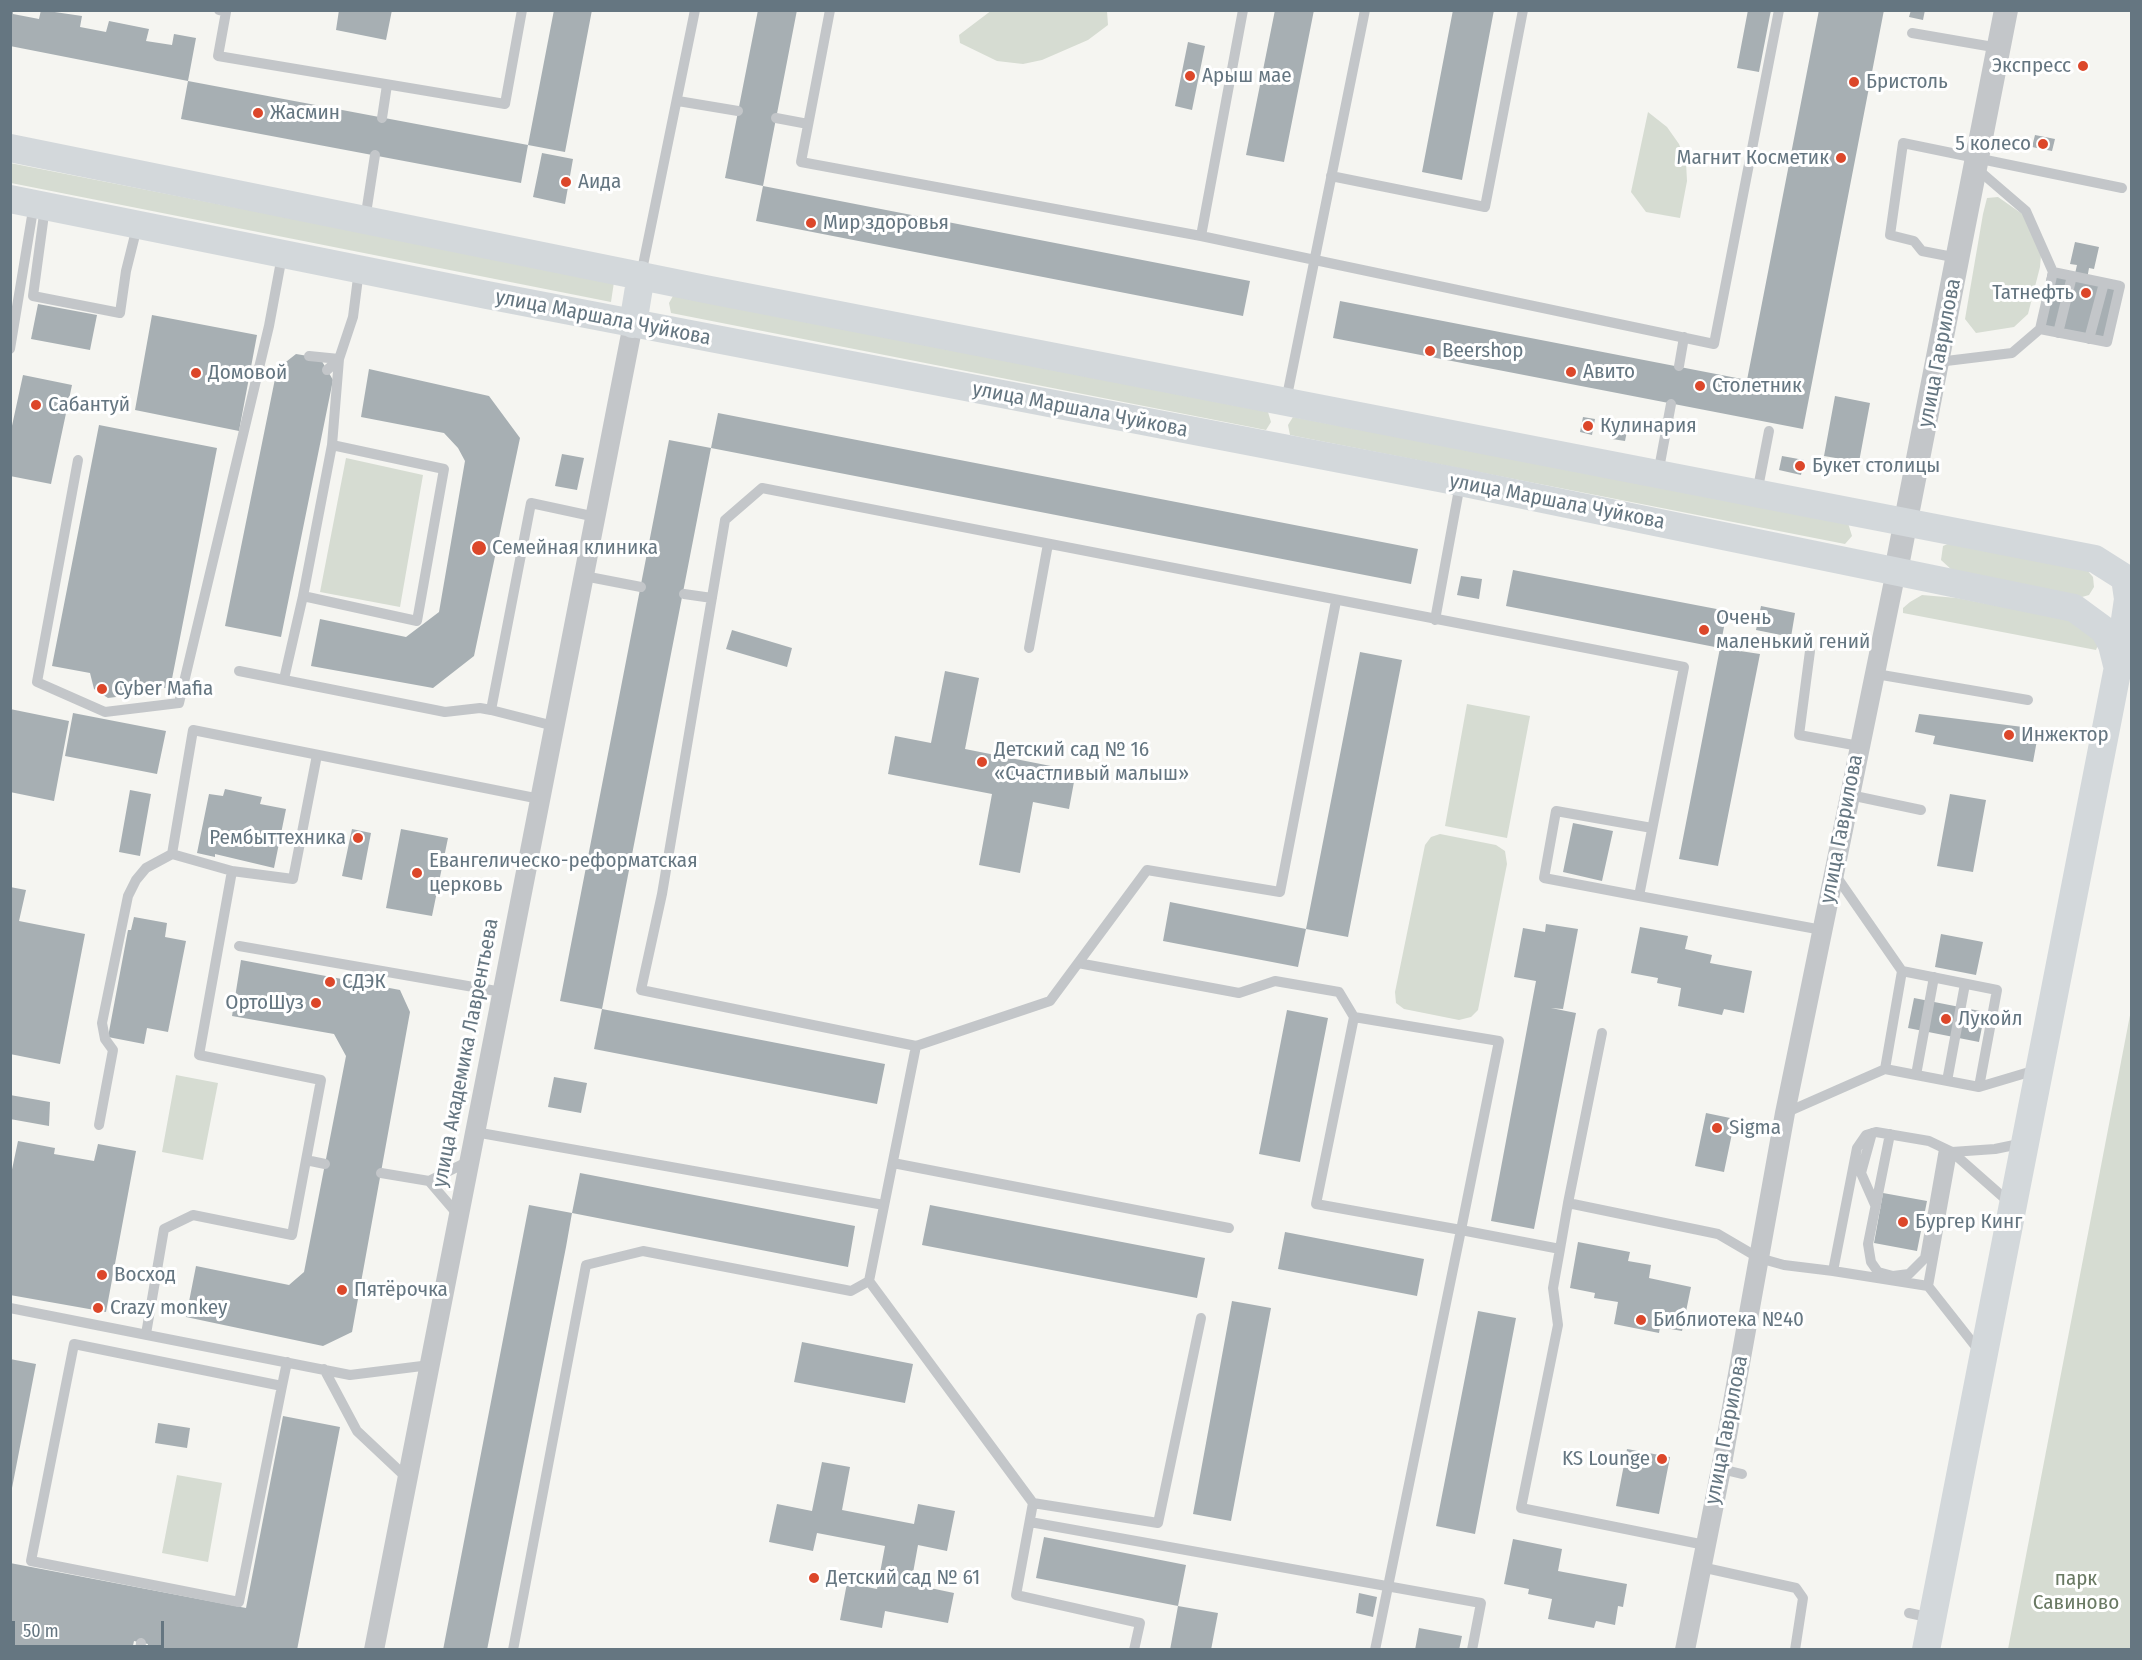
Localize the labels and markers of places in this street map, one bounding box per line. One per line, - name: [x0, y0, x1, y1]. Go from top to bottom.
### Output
- place label: Экспресс: [1992, 53, 2071, 79]
- marker: Экспресс: [2076, 59, 2090, 73]
- place label: Арыш мае: [1202, 63, 1292, 89]
- marker: Арыш мае: [1183, 69, 1197, 83]
- place label: Бристоль: [1866, 69, 1948, 95]
- marker: Бристоль: [1847, 75, 1861, 89]
- place label: Жасмин: [270, 100, 340, 126]
- marker: Жасмин: [251, 106, 265, 120]
- place label: 5 колесо: [1955, 131, 2031, 157]
- marker: 5 колесо: [2036, 137, 2050, 151]
- place label: Магнит Косметик: [1676, 145, 1829, 171]
- marker: Магнит Косметик: [1834, 151, 1848, 165]
- place label: Аида: [578, 169, 621, 195]
- marker: Аида: [559, 175, 573, 189]
- place label: Мир здоровья: [823, 210, 949, 236]
- marker: Мир здоровья: [804, 216, 818, 230]
- place label: Татнефть: [1992, 280, 2074, 306]
- marker: Татнефть: [2079, 286, 2093, 300]
- place label: Beershop: [1442, 338, 1524, 364]
- marker: Beershop: [1423, 344, 1437, 358]
- place label: Авито: [1583, 359, 1635, 385]
- place label: Домовой: [208, 360, 287, 386]
- marker: Авито: [1564, 365, 1578, 379]
- marker: Домовой: [189, 366, 203, 380]
- place label: Столетник: [1712, 373, 1802, 399]
- marker: Столетник: [1693, 379, 1707, 393]
- place label: Сабантуй: [48, 392, 130, 418]
- marker: Сабантуй: [29, 398, 43, 412]
- place label: Кулинария: [1600, 413, 1697, 439]
- marker: Кулинария: [1581, 419, 1595, 433]
- place label: Букет столицы: [1812, 453, 1940, 479]
- marker: Букет столицы: [1793, 459, 1807, 473]
- place label: Семейная клиника: [492, 535, 658, 561]
- marker: Семейная клиника: [470, 539, 488, 557]
- place label: Очень маленький гений: [1716, 605, 1870, 655]
- marker: Очень маленький гений: [1697, 623, 1711, 637]
- place label: Cyber Mafia: [114, 676, 213, 702]
- marker: Cyber Mafia: [95, 682, 109, 696]
- place label: Инжектор: [2021, 722, 2109, 748]
- marker: Инжектор: [2002, 728, 2016, 742]
- place label: Детский сад № 16 «Счастливый малыш»: [994, 737, 1189, 787]
- marker: Детский сад № 16 «Счастливый малыш»: [975, 755, 989, 769]
- place label: Рембыттехника: [209, 825, 346, 851]
- marker: Рембыттехника: [351, 831, 365, 845]
- place label: Евангелическо-реформатская церковь: [429, 848, 698, 898]
- marker: Евангелическо-реформатская церковь: [410, 866, 424, 880]
- place label: СДЭК: [342, 969, 386, 995]
- marker: СДЭК: [323, 975, 337, 989]
- place label: ОртоШуз: [225, 990, 304, 1016]
- marker: ОртоШуз: [309, 996, 323, 1010]
- place label: Лукойл: [1958, 1006, 2022, 1032]
- marker: Лукойл: [1939, 1012, 1953, 1026]
- place label: Sigma: [1729, 1115, 1781, 1141]
- marker: Sigma: [1710, 1121, 1724, 1135]
- place label: Бургер Кинг: [1915, 1209, 2022, 1235]
- marker: Бургер Кинг: [1896, 1215, 1910, 1229]
- place label: Восход: [114, 1262, 176, 1288]
- marker: Восход: [95, 1268, 109, 1282]
- place label: Пятёрочка: [354, 1277, 448, 1303]
- marker: Пятёрочка: [335, 1283, 349, 1297]
- place label: Crazy monkey: [110, 1295, 227, 1321]
- marker: Crazy monkey: [91, 1301, 105, 1315]
- place label: Библиотека №40: [1653, 1307, 1804, 1333]
- marker: Библиотека №40: [1634, 1313, 1648, 1327]
- place label: KS Lounge: [1562, 1446, 1650, 1472]
- marker: KS Lounge: [1655, 1452, 1669, 1466]
- place label: Детский сад № 61: [826, 1565, 980, 1591]
- marker: Детский сад № 61: [807, 1571, 821, 1585]

